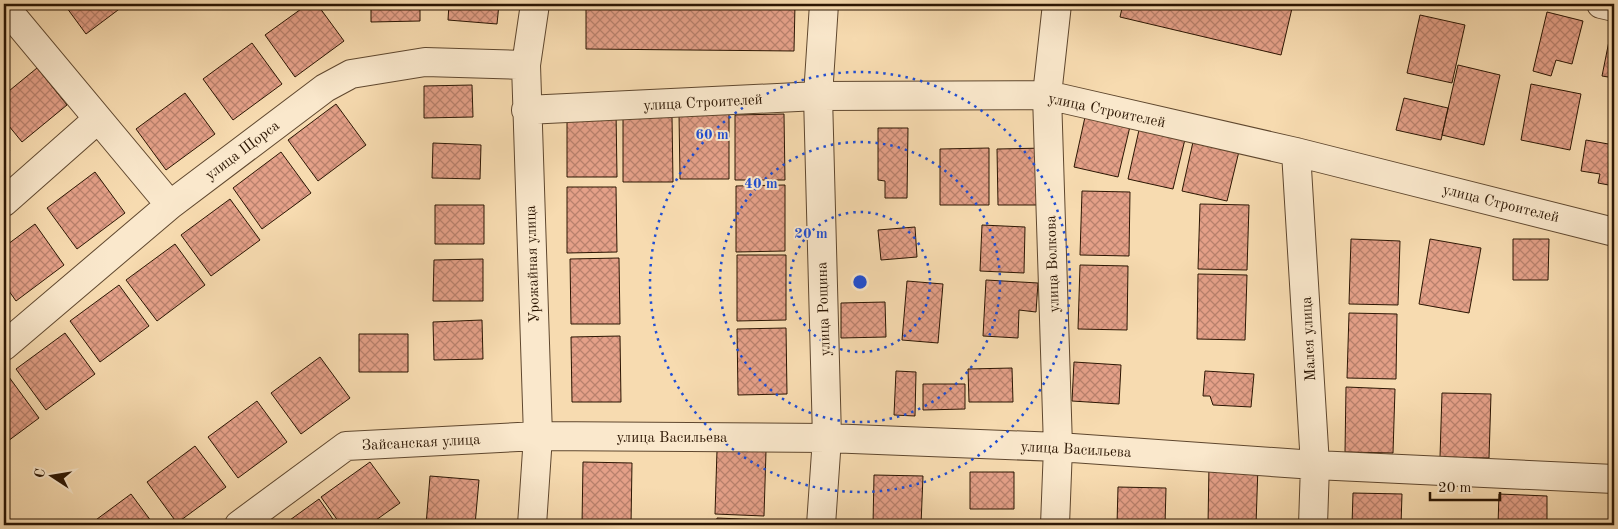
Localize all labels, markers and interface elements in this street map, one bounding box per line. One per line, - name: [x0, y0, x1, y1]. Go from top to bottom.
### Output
- street label: улица Строителей: [1047, 92, 1167, 131]
- street label: улица Строителей: [643, 93, 763, 114]
- street label: улица Щорса: [203, 118, 283, 184]
- text: 60 m: [695, 128, 729, 143]
- text: 40 m: [744, 177, 778, 192]
- street label: улица Строителей: [1441, 183, 1560, 226]
- street label: Урожайная улица: [524, 204, 543, 323]
- street label: улица Волкова: [1044, 214, 1063, 313]
- text: 20 m: [794, 227, 828, 242]
- street label: улица Рощина: [815, 261, 834, 356]
- centre of rings: [851, 273, 869, 291]
- street label: Малея улица: [1300, 296, 1319, 382]
- street label: улица Васильева: [616, 431, 728, 446]
- street label: Зайсанская улица: [361, 433, 481, 454]
- street label: улица Васильева: [1020, 440, 1132, 461]
- north arrow: [28, 452, 78, 502]
- text: С: [32, 468, 48, 479]
- scale bar: [1430, 469, 1500, 501]
- text: 20 m: [1438, 481, 1472, 496]

